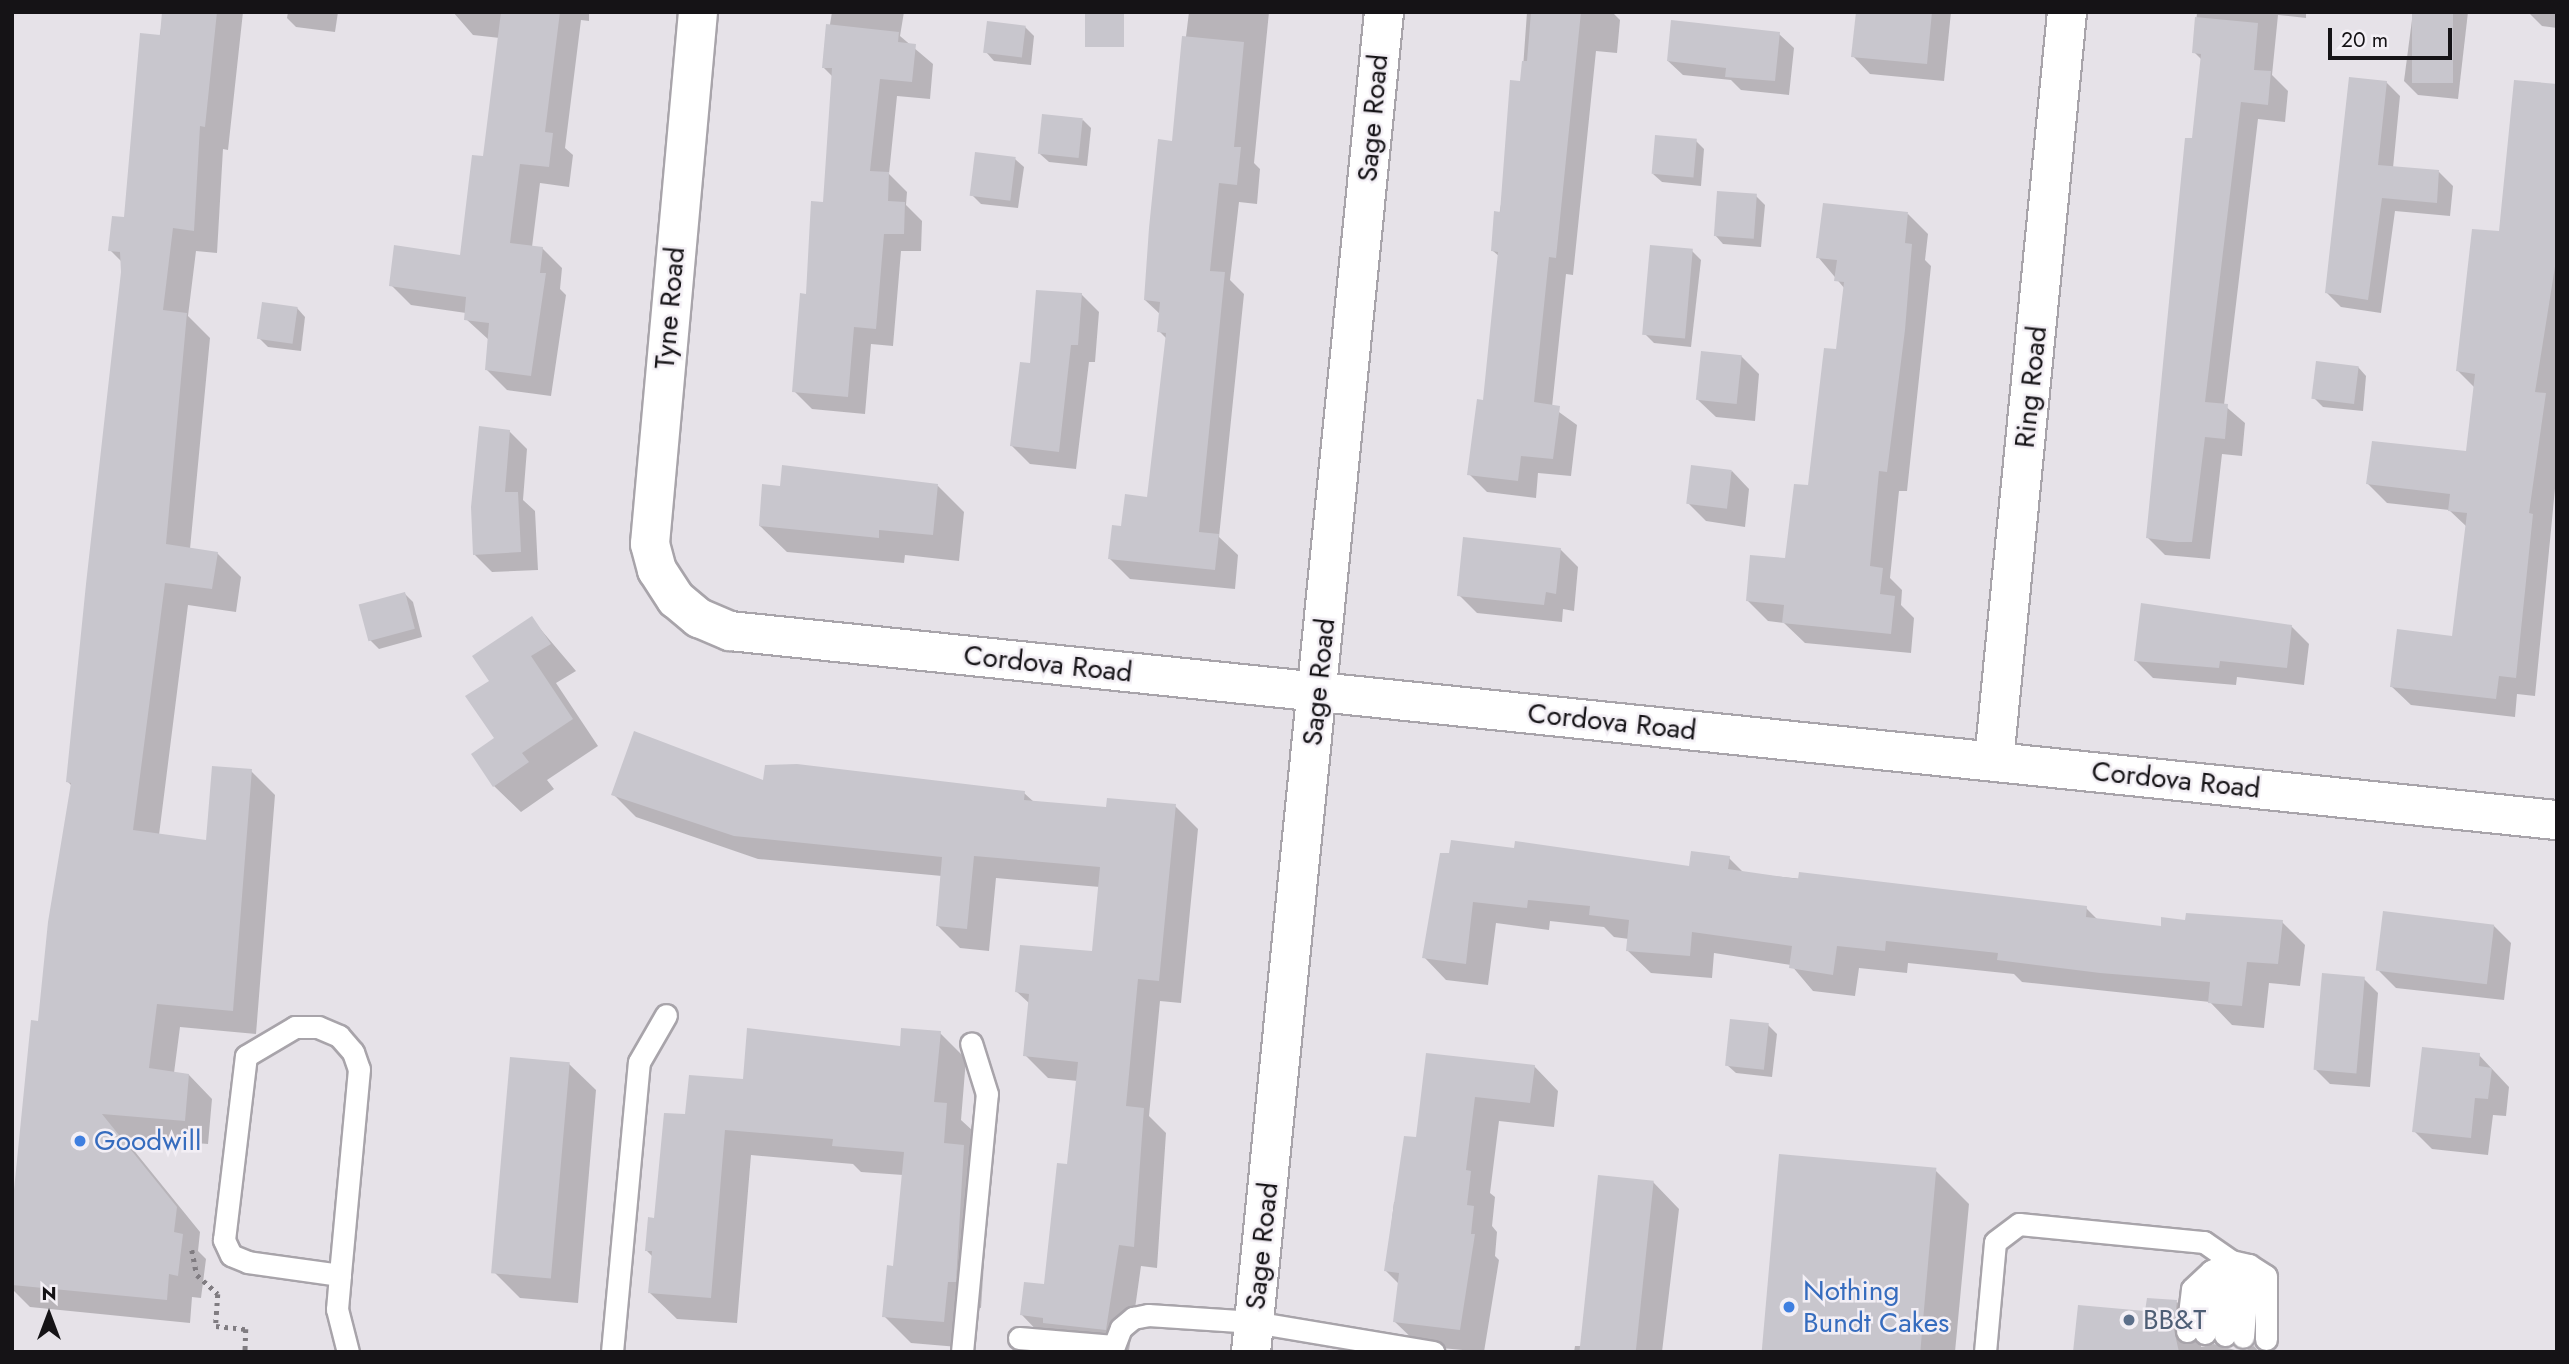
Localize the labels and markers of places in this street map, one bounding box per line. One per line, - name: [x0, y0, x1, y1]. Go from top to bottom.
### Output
- place label: Goodwill: [94, 1124, 201, 1158]
- marker: Goodwill: [72, 1133, 88, 1149]
- place label: Nothing Bundt Cakes: [1803, 1274, 1949, 1340]
- marker: Nothing Bundt Cakes: [1781, 1299, 1797, 1315]
- place label: BB&T: [2143, 1303, 2206, 1337]
- marker: BB&T: [2121, 1312, 2137, 1328]

